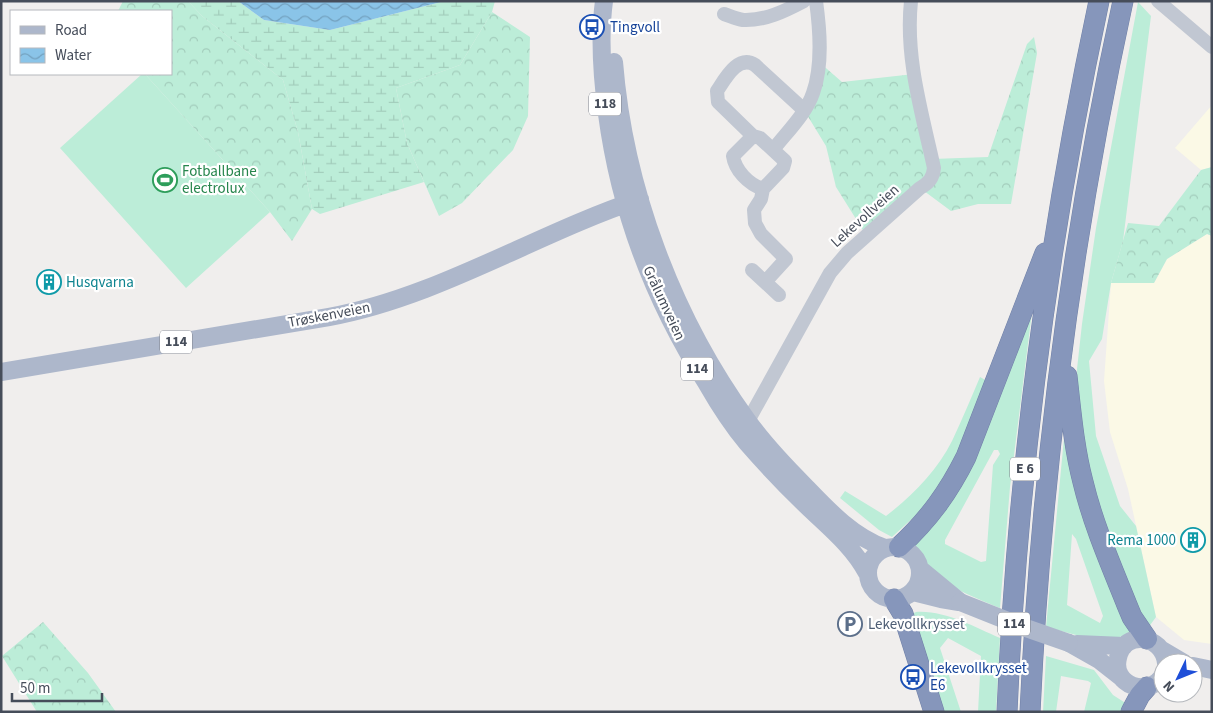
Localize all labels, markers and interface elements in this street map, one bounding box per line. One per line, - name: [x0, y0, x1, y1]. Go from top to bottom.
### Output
- legend: [10, 10, 172, 75]
- bus stop icon: Tingvoll: [579, 14, 605, 40]
- place label: Tingvoll: [610, 17, 660, 38]
- text: Road: [55, 20, 87, 41]
- text: Water: [55, 45, 92, 66]
- road number: 118: [589, 92, 621, 116]
- place label: Fotballbane electrolux: [182, 161, 257, 199]
- sports icon: Fotballbane electrolux: [152, 167, 178, 193]
- street label: Lekevollveien: [826, 180, 904, 252]
- street label: Grålumveien: [638, 262, 690, 344]
- building icon: Husqvarna: [36, 269, 62, 295]
- place label: Husqvarna: [66, 272, 134, 293]
- street label: Trøskenveien: [286, 297, 372, 333]
- road number: 114: [160, 331, 192, 354]
- road number: 114: [681, 358, 713, 380]
- road number: E 6: [1010, 458, 1040, 480]
- building icon: Rema 1000: [1180, 527, 1206, 553]
- place label: Rema 1000: [1107, 530, 1176, 551]
- parking icon: Lekevollkrysset: [837, 611, 863, 637]
- road number: 114: [998, 612, 1030, 636]
- place label: Lekevollkrysset: [868, 614, 965, 635]
- north arrow: [1153, 653, 1203, 703]
- place label: Lekevollkrysset E6: [930, 658, 1027, 696]
- bus stop icon: Lekevollkrysset E6: [900, 664, 926, 690]
- scale bar: [12, 670, 102, 702]
- text: N: [1159, 676, 1180, 696]
- text: 50 m: [20, 678, 50, 699]

